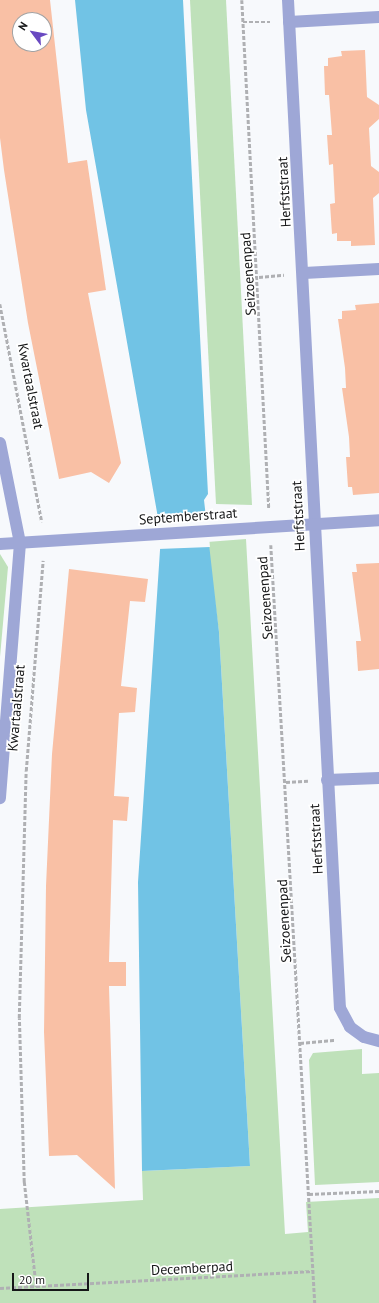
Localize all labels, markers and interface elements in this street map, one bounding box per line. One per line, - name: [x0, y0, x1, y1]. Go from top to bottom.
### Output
- north arrow: [12, 12, 52, 52]
- text: N: [15, 19, 31, 33]
- street label: Herfststraat: [274, 156, 294, 228]
- street label: Seizoenenpad: [237, 232, 259, 316]
- street label: Kwartaalstraat: [14, 342, 48, 430]
- street label: Herfststraat: [288, 480, 308, 552]
- street label: Septemberstraat: [138, 504, 238, 528]
- street label: Seizoenenpad: [254, 556, 276, 640]
- street label: Kwartaalstraat: [4, 664, 28, 752]
- street label: Herfststraat: [306, 803, 326, 875]
- street label: Seizoenenpad: [273, 879, 295, 963]
- street label: Decemberpad: [151, 1257, 233, 1279]
- scale bar: [14, 1265, 91, 1291]
- text: 20 m: [19, 1272, 45, 1287]

